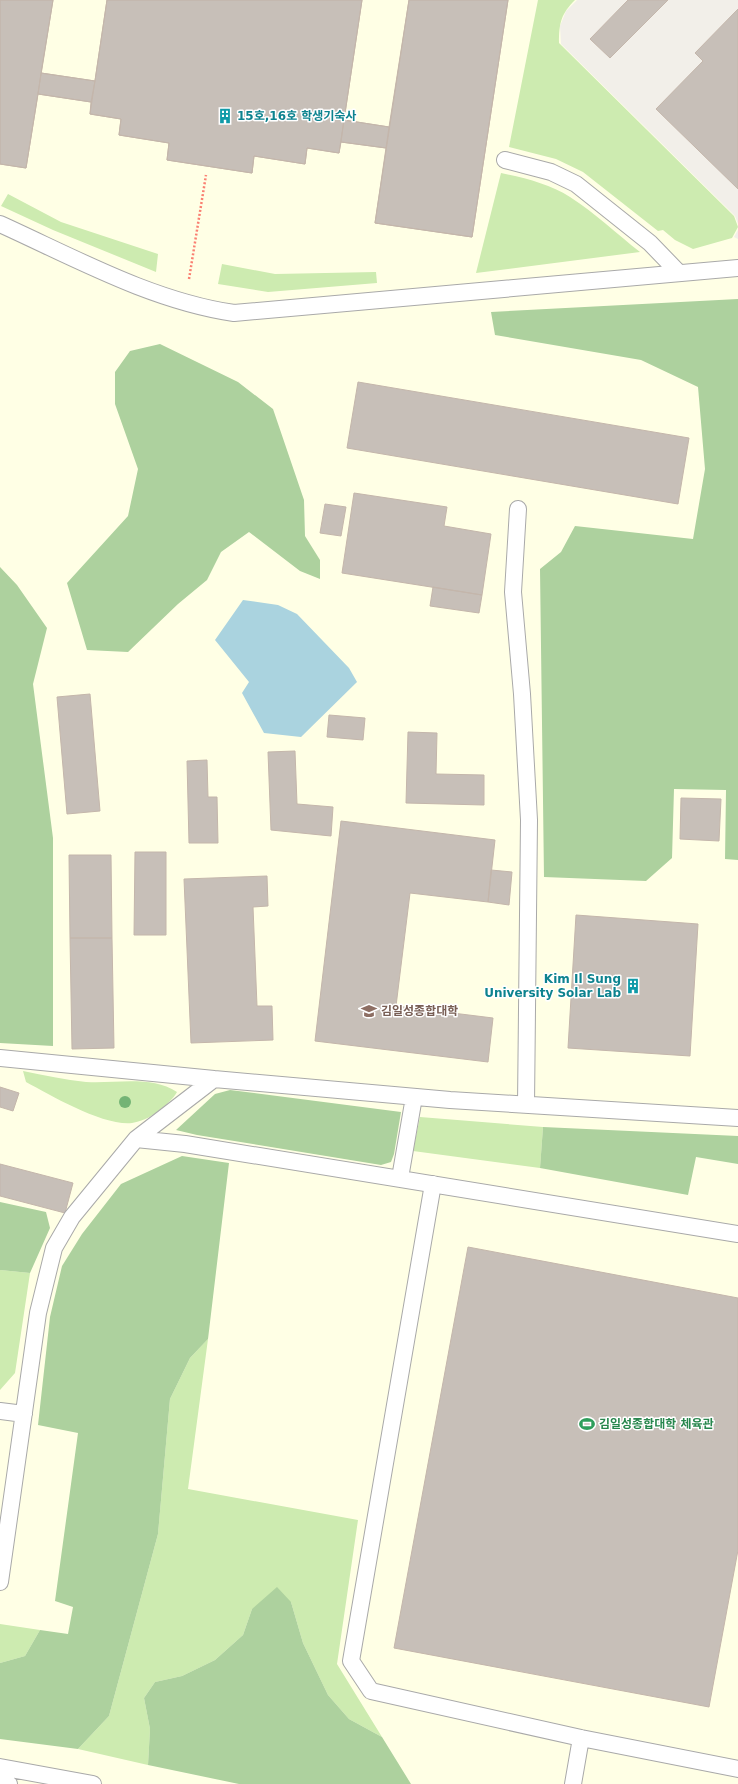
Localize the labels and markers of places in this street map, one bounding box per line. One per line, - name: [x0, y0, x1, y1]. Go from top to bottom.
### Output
- building icon: 15호,16호 학생기숙사: [216, 107, 234, 125]
- place label: 15호,16호 학생기숙사: [237, 109, 356, 123]
- place label: Kim Il Sung University Solar Lab: [484, 972, 621, 1000]
- building icon: Kim Il Sung University Solar Lab: [624, 977, 642, 995]
- school or university icon: 김일성종합대학: [360, 1002, 378, 1020]
- place label: 김일성종합대학: [381, 1004, 458, 1018]
- sports icon: 김일성종합대학 체육관: [578, 1415, 596, 1433]
- place label: 김일성종합대학 체육관: [599, 1417, 714, 1431]

